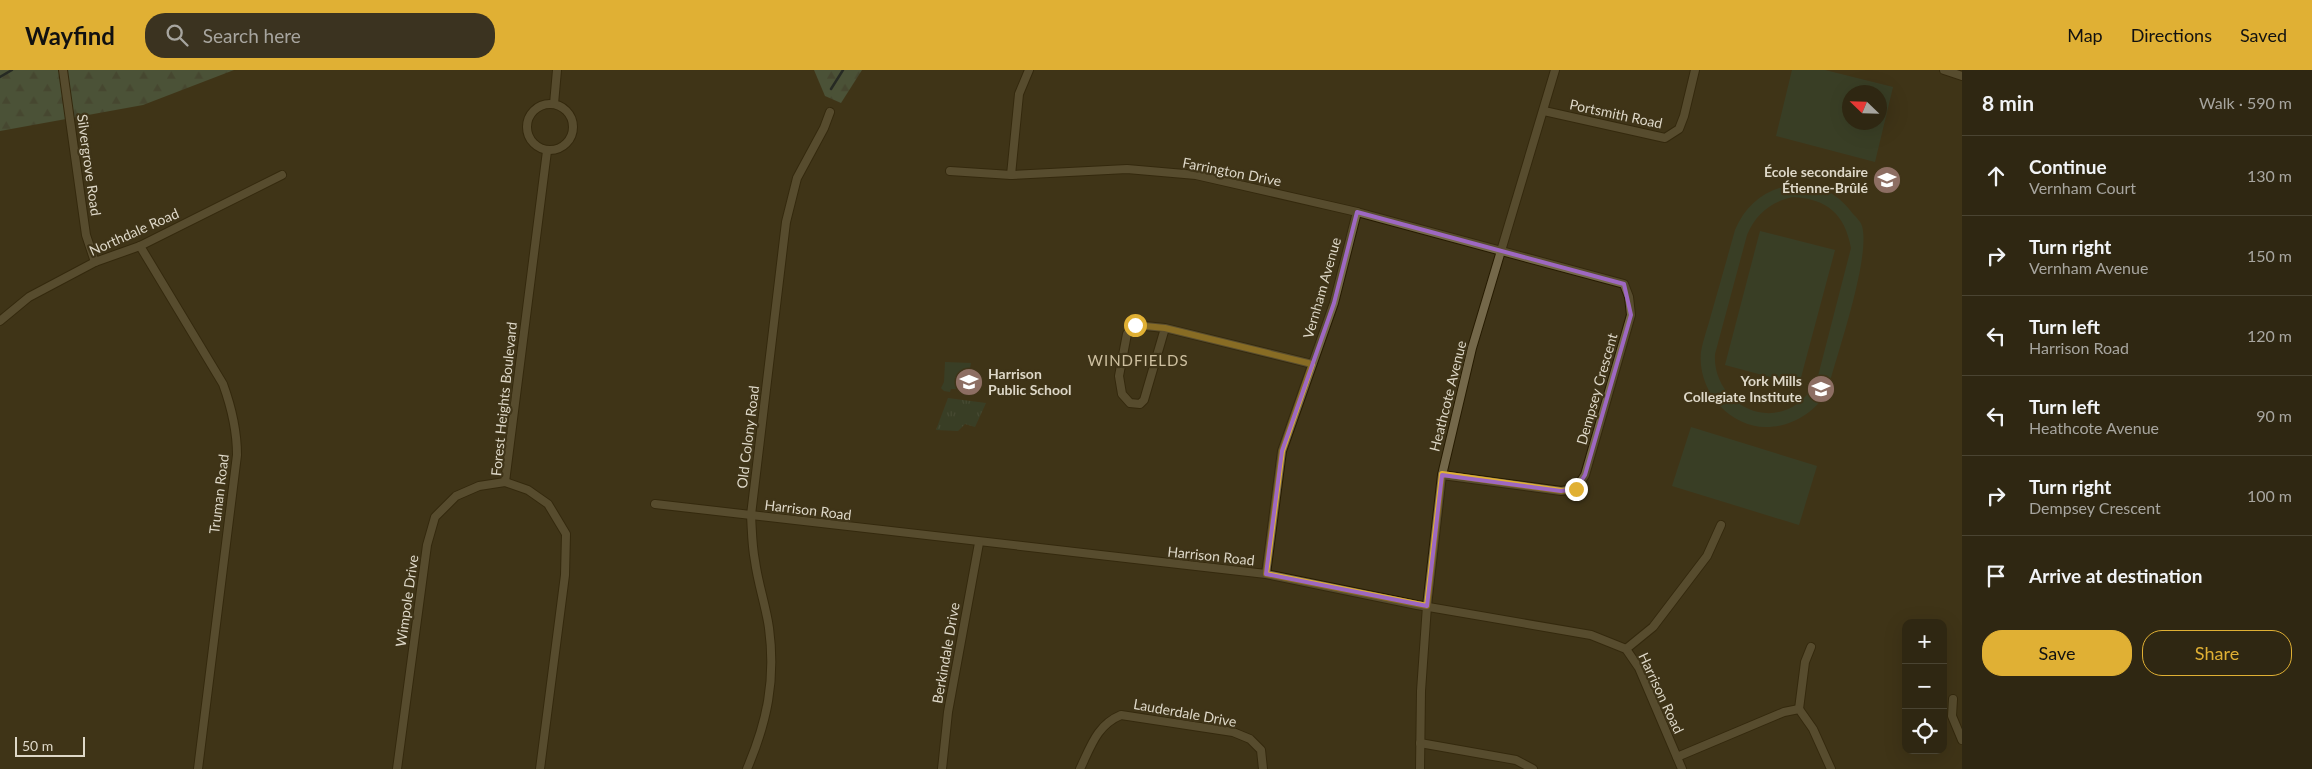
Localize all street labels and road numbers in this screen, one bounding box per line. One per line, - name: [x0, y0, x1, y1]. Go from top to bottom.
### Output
- street label: Portsmith Road: [1568, 95, 1664, 132]
- street label: Silvergrove Road: [74, 113, 105, 217]
- street label: Farrington Drive: [1181, 154, 1283, 189]
- street label: Northdale Road: [86, 204, 181, 259]
- street label: Vernham Avenue: [1299, 235, 1344, 340]
- street label: Forest Heights Boulevard: [487, 321, 520, 477]
- street label: Dempsey Crescent: [1572, 331, 1621, 447]
- street label: Heathcote Avenue: [1426, 339, 1470, 453]
- street label: Old Colony Road: [733, 385, 762, 489]
- street label: Truman Road: [205, 453, 232, 535]
- street label: Harrison Road: [764, 496, 852, 523]
- street label: Harrison Road: [1167, 542, 1255, 569]
- street label: Wimpole Drive: [392, 554, 421, 648]
- street label: Berkindale Drive: [928, 601, 963, 705]
- street label: Harrison Road: [1635, 650, 1688, 736]
- street label: Lauderdale Drive: [1132, 695, 1238, 730]

